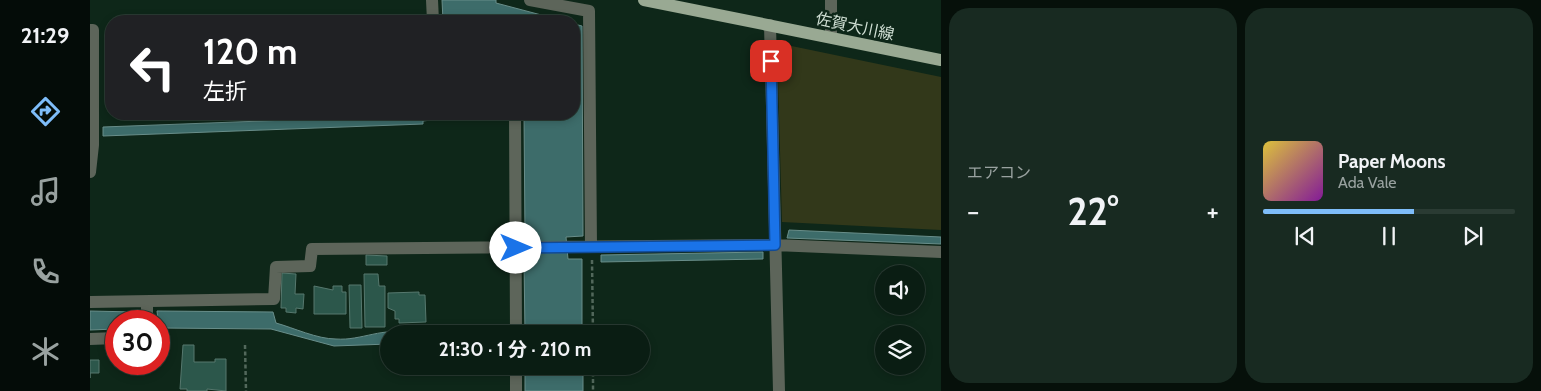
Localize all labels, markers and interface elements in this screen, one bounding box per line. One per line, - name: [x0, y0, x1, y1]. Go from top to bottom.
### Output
- street label: 佐賀大川線: [814, 9, 896, 44]
- text: 21:29: [21, 22, 69, 49]
- text: 120 m: [203, 30, 297, 73]
- icon: left: [120, 35, 185, 100]
- pin: [750, 40, 792, 82]
- icon: arrive: [757, 47, 785, 75]
- text: 左折: [203, 78, 247, 105]
- icon: directions: [28, 94, 63, 129]
- text: Paper Moons: [1338, 150, 1446, 173]
- text: エアコン: [967, 163, 1031, 182]
- text: Ada Vale: [1338, 173, 1397, 192]
- icon: music: [28, 174, 63, 209]
- text: 22°: [1067, 188, 1119, 235]
- text: −: [967, 194, 979, 228]
- text: +: [1207, 194, 1219, 228]
- position arrow: [489, 221, 541, 273]
- icon: previous: [1291, 222, 1319, 250]
- icon: pause: [1375, 222, 1403, 250]
- icon: next: [1459, 222, 1487, 250]
- icon: phone: [28, 254, 63, 289]
- map controls: [875, 265, 925, 375]
- button: sound: [875, 265, 925, 315]
- speed limit sign: 30: [105, 310, 170, 375]
- button: layers: [875, 325, 925, 375]
- icon: climate: [28, 334, 63, 369]
- text: 21:30 · 1 分 · 210 m: [439, 338, 591, 361]

